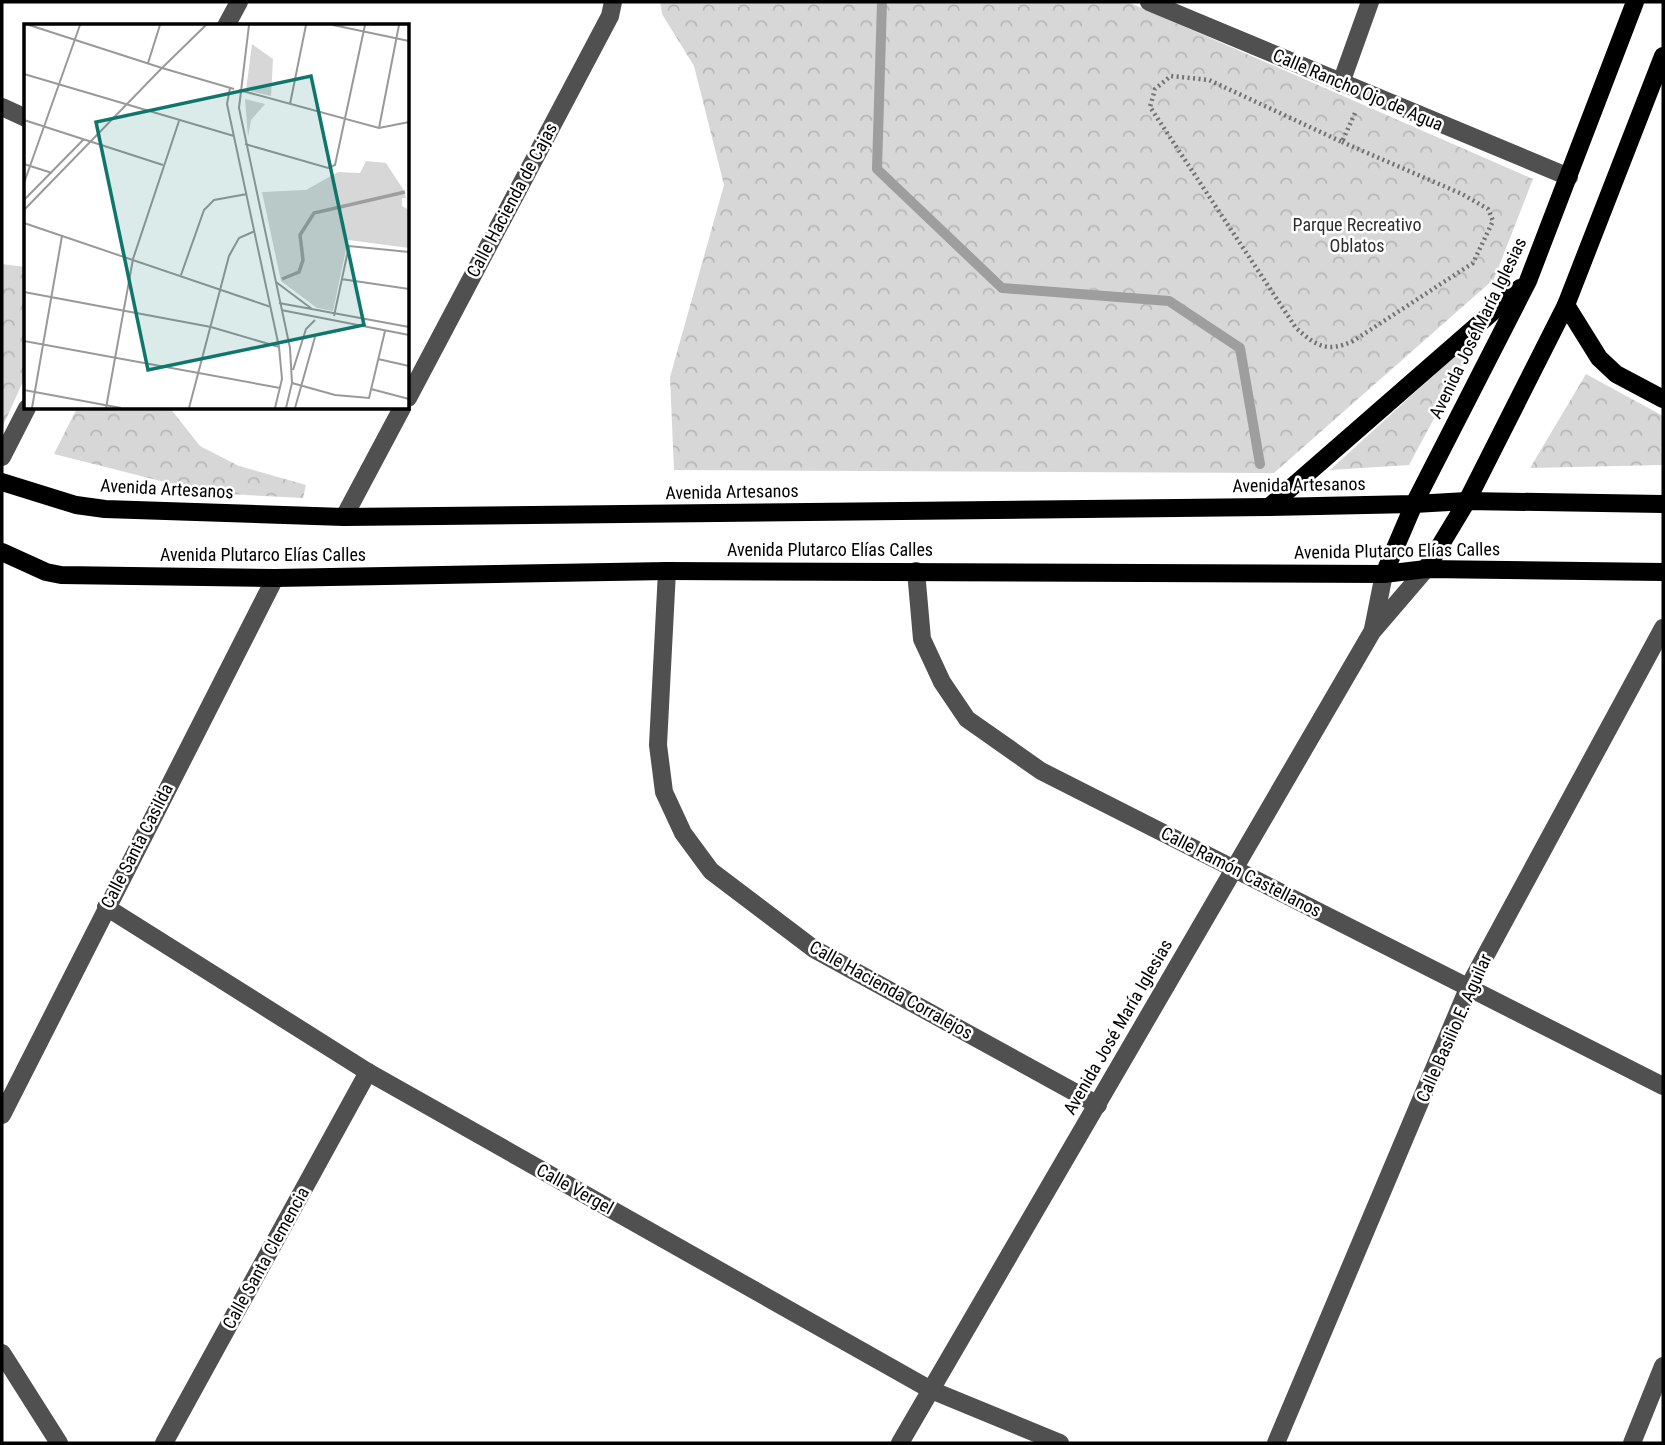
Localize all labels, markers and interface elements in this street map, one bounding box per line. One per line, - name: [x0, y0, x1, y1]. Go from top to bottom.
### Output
- inset map: [24, 24, 410, 410]
- street label: Calle Rancho Ojo de Agua: [1270, 44, 1446, 135]
- street label: Calle Hacienda de Cajas: [462, 119, 561, 281]
- park label: Parque Recreativo Oblatos: [1293, 214, 1421, 256]
- street label: Avenida José María Iglesias: [1425, 234, 1531, 422]
- street label: Avenida Artesanos: [1232, 473, 1366, 496]
- street label: Avenida Artesanos: [100, 475, 234, 502]
- street label: Avenida Artesanos: [665, 480, 799, 503]
- street label: Avenida Plutarco Elías Calles: [1294, 538, 1500, 563]
- street label: Avenida Plutarco Elías Calles: [727, 539, 933, 560]
- street label: Avenida Plutarco Elías Calles: [160, 544, 366, 565]
- street label: Calle Santa Casilda: [96, 780, 177, 912]
- street label: Calle Ramón Castellanos: [1158, 822, 1325, 921]
- street label: Avenida José María Iglesias: [1059, 935, 1176, 1118]
- street label: Calle Hacienda Corralejos: [806, 936, 976, 1043]
- street label: Calle Basilio E. Aguilar: [1411, 950, 1496, 1105]
- street label: Calle Vergel: [533, 1159, 617, 1218]
- street label: Calle Santa Clemencia: [218, 1183, 313, 1332]

